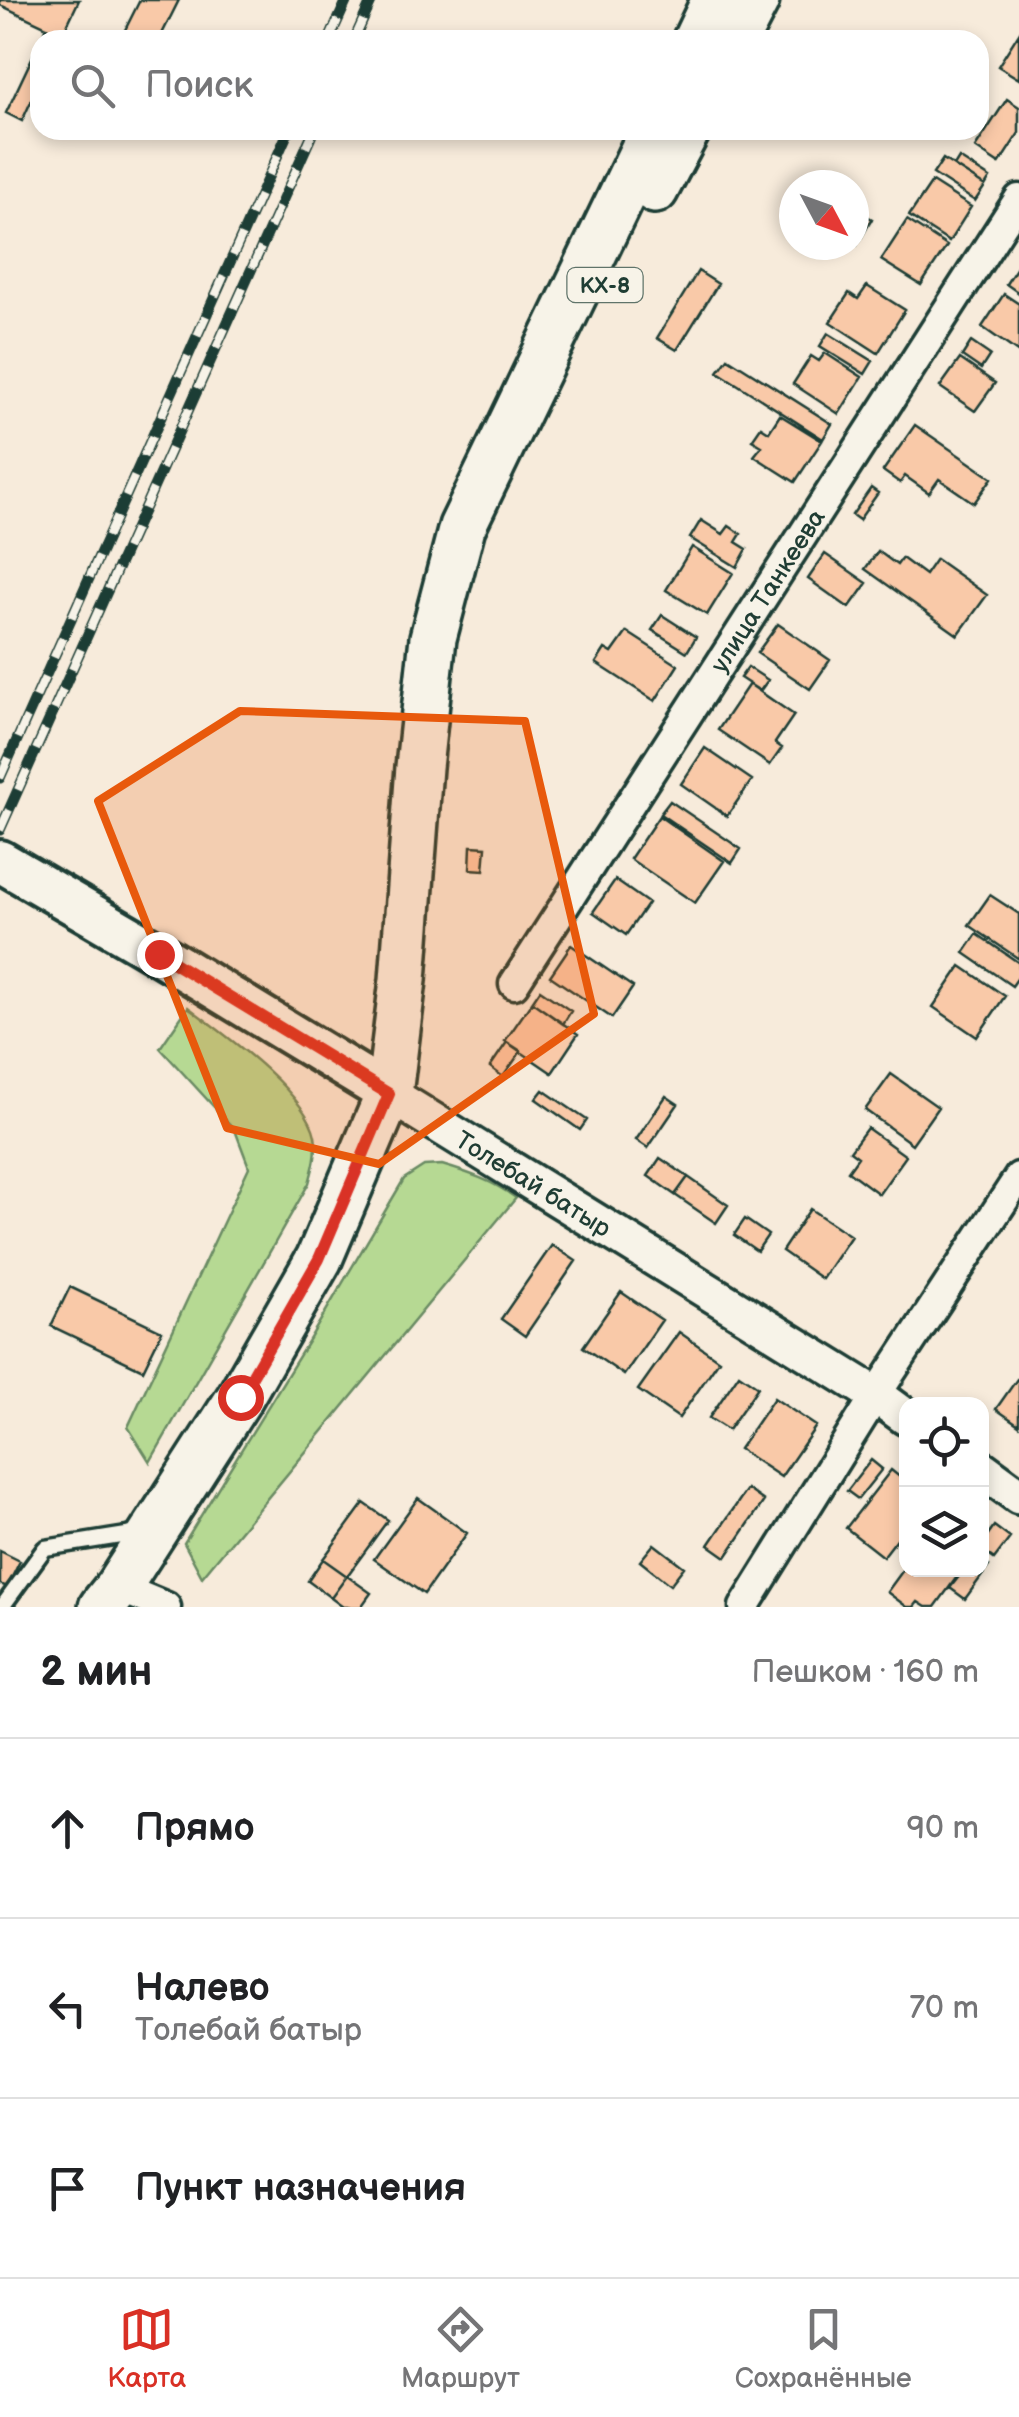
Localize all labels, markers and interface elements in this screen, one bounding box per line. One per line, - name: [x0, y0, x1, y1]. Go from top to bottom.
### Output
- search box: [30, 30, 989, 140]
- icon: search: [65, 58, 120, 113]
- text: Поиск: [145, 63, 253, 108]
- north arrow: [779, 170, 869, 260]
- road number: КХ-8: [568, 268, 642, 302]
- street label: улица Танкеева: [704, 503, 833, 679]
- route end: [137, 932, 183, 978]
- street label: Толебай батыр: [449, 1125, 616, 1244]
- route start: [218, 1375, 264, 1421]
- map controls: [899, 1397, 989, 1577]
- button: locate: [899, 1397, 989, 1487]
- button: layers: [899, 1487, 989, 1577]
- text: 2 мин: [40, 1647, 152, 1698]
- text: Пешком · 160 m: [752, 1653, 979, 1692]
- icon: ahead: [40, 1801, 95, 1856]
- text: Прямо: [135, 1806, 254, 1851]
- text: 90 m: [907, 1809, 979, 1848]
- text: Налево: [135, 1966, 270, 2011]
- icon: left: [40, 1981, 95, 2036]
- text: 70 m: [909, 1989, 979, 2028]
- text: Толебай батыр: [135, 2011, 362, 2050]
- icon: arrive: [40, 2161, 95, 2216]
- text: Пункт назначения: [135, 2166, 466, 2211]
- tab: Карта: [107, 2302, 186, 2395]
- tab: Маршрут: [401, 2302, 520, 2395]
- tab: Сохранённые: [735, 2302, 912, 2395]

